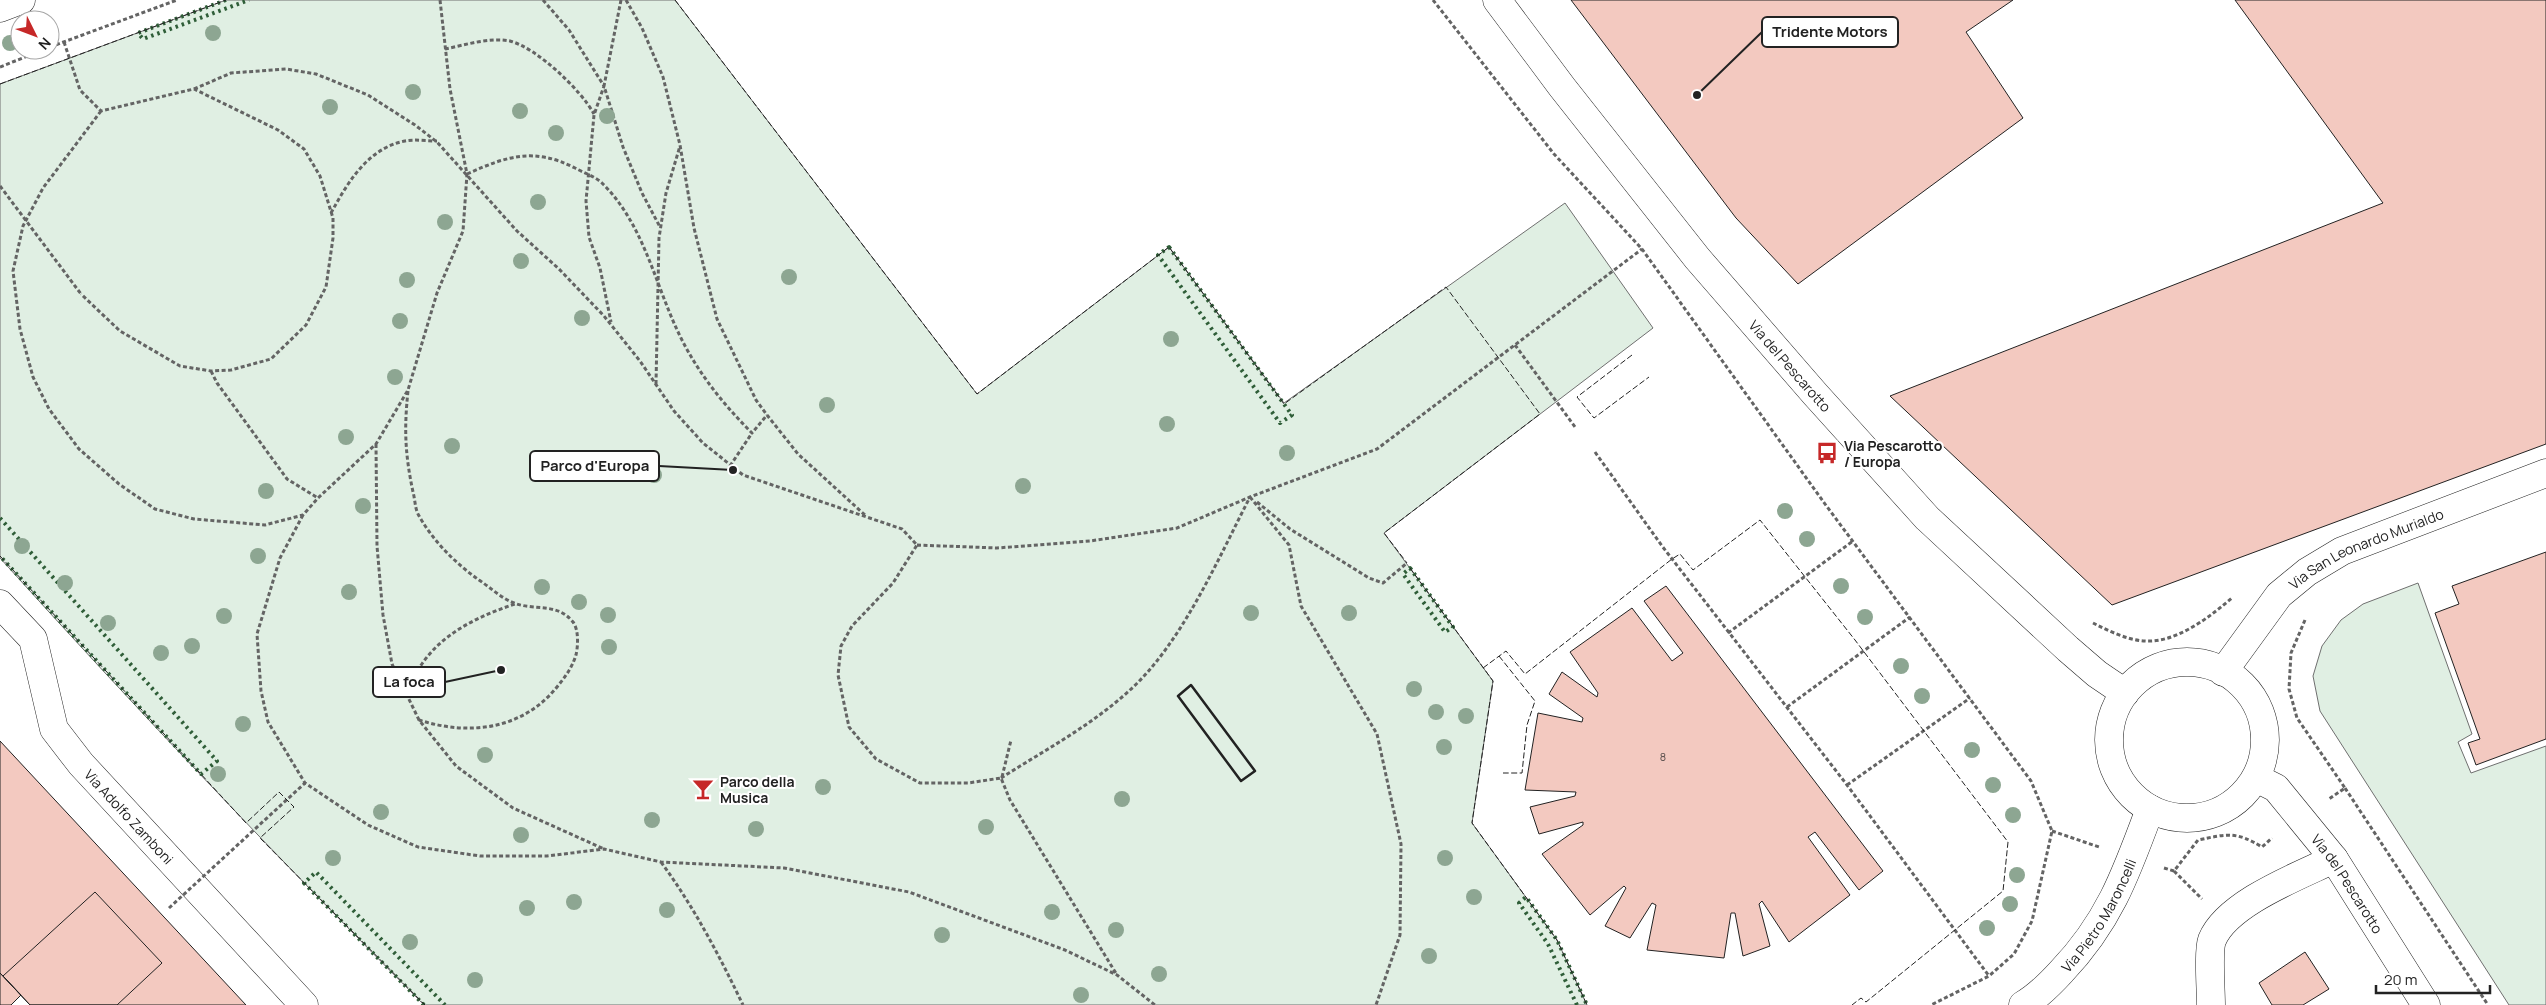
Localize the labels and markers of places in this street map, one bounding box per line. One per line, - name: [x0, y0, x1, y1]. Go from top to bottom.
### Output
- callout: Tridente Motors: [1762, 17, 1898, 47]
- place label: Via Pescarotto / Europa: [1844, 436, 1943, 471]
- bus stop icon: Via Pescarotto / Europa: [1814, 440, 1840, 466]
- callout: Parco d'Europa: [530, 451, 659, 481]
- callout: La foca: [373, 667, 445, 697]
- place label: Parco della Musica: [720, 772, 795, 807]
- bar icon: Parco della Musica: [690, 776, 716, 802]

